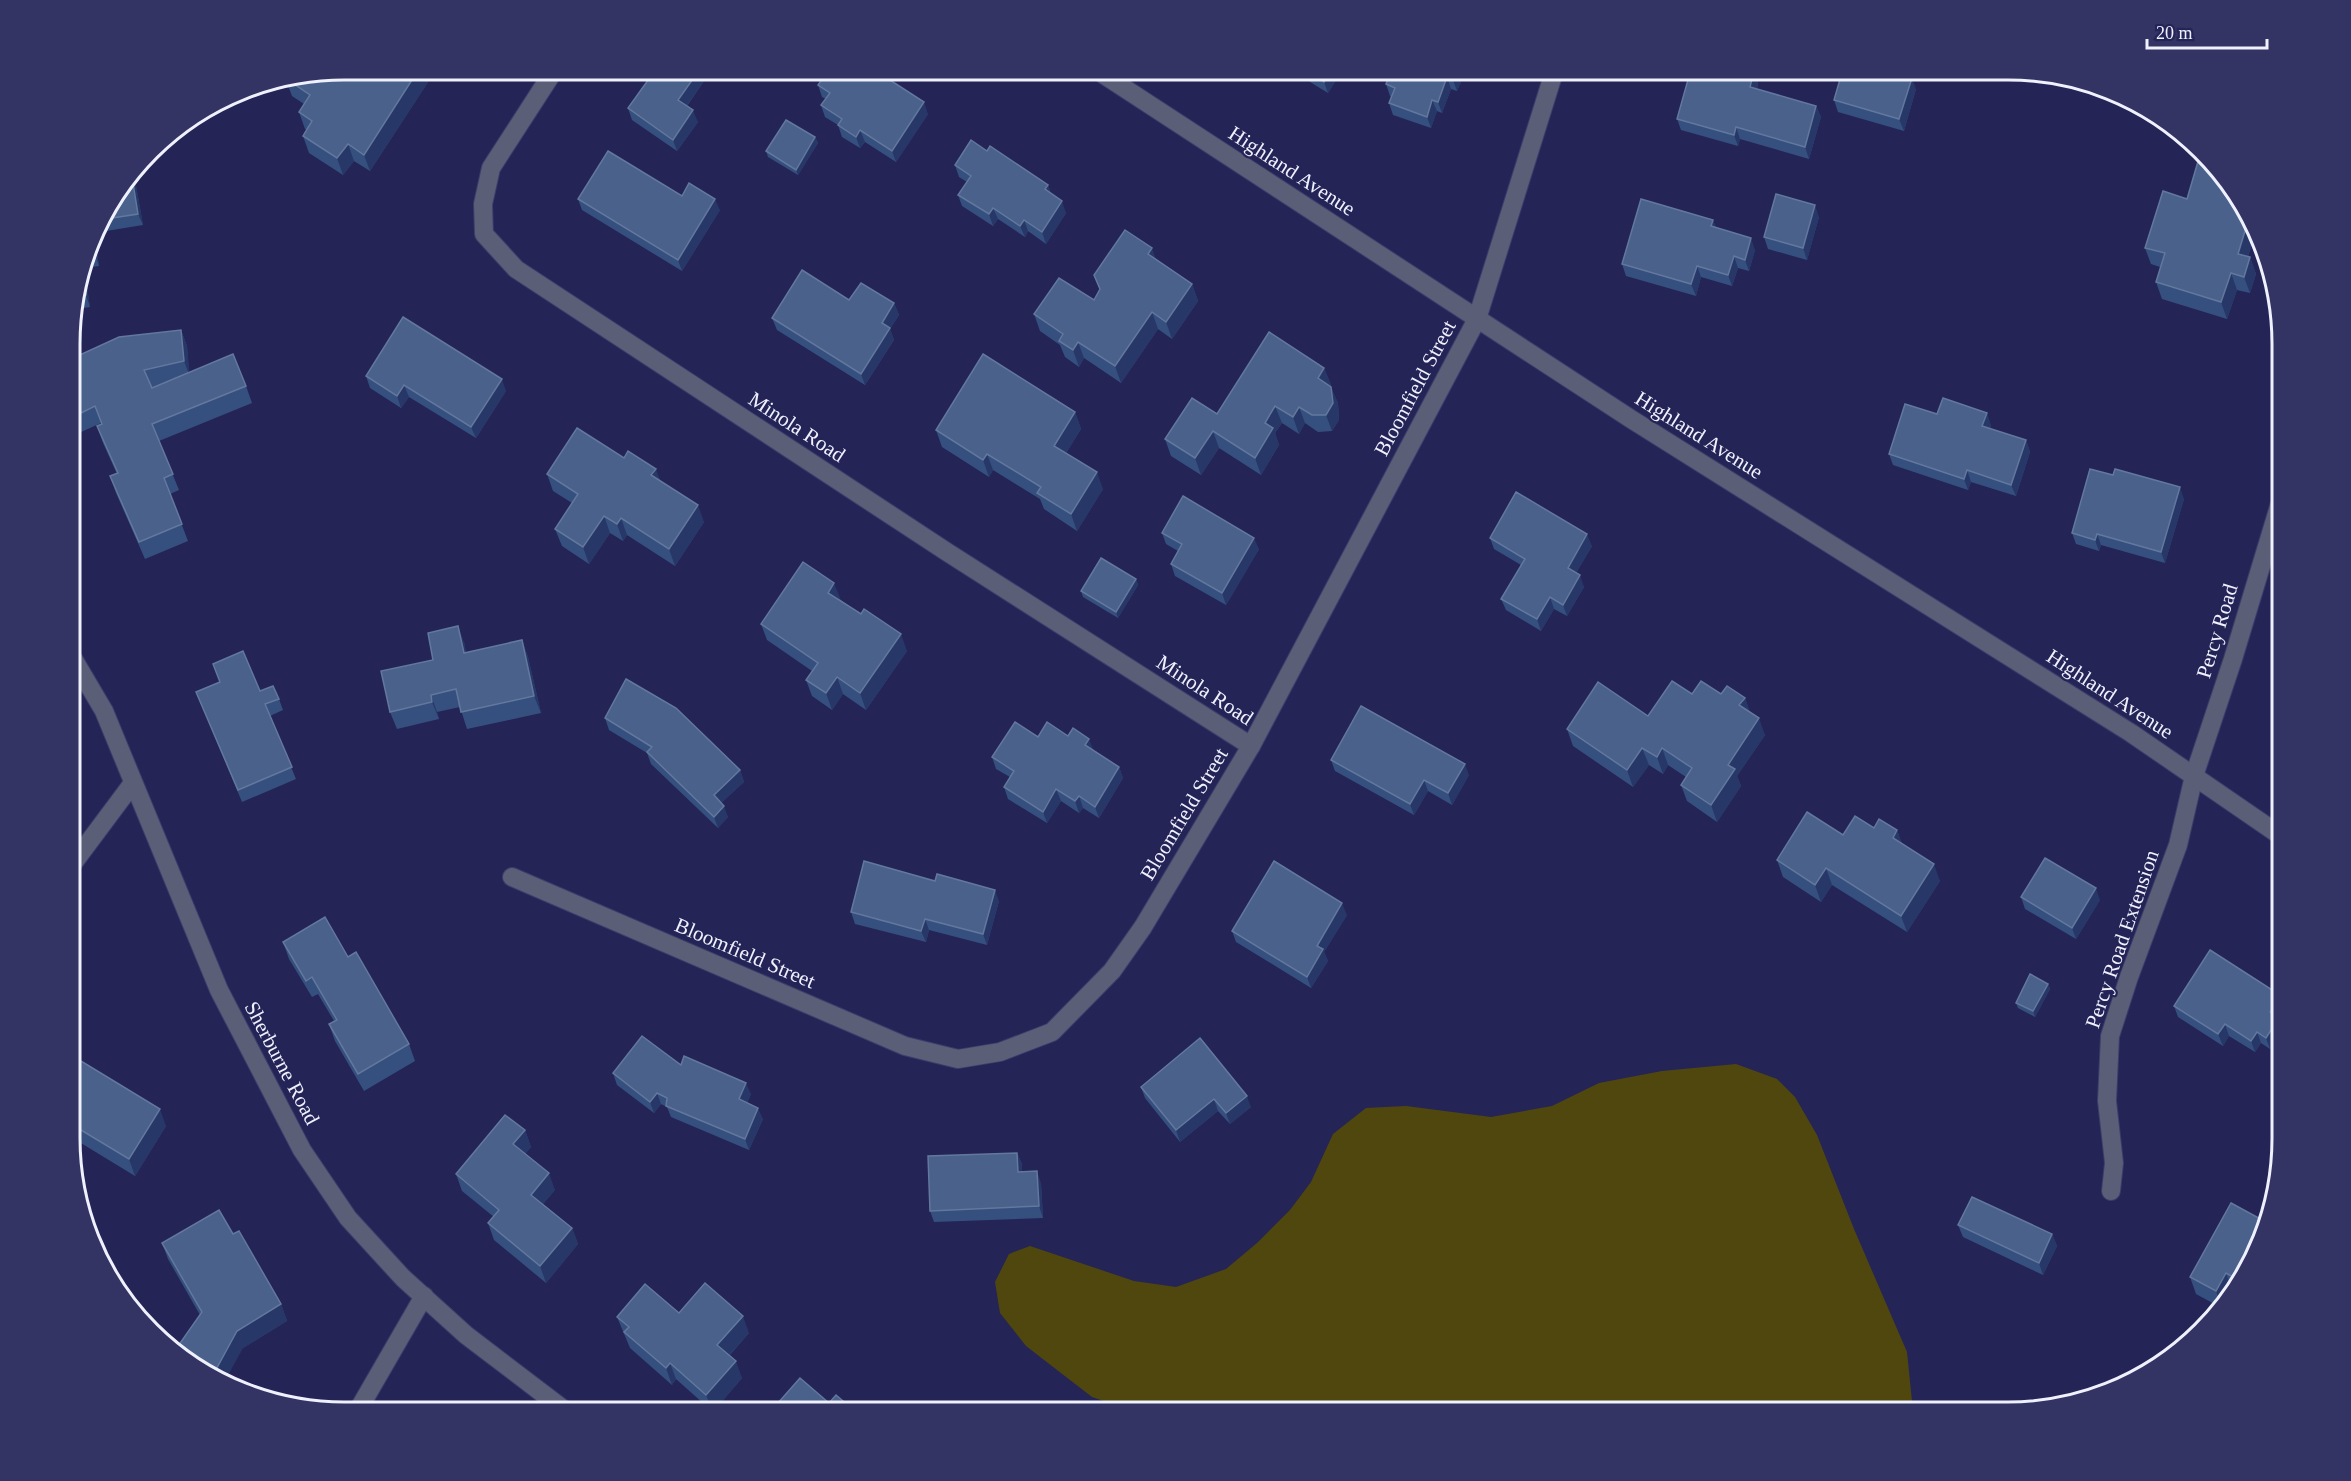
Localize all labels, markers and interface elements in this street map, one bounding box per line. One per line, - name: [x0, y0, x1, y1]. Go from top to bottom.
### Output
- scale bar: [2147, 12, 2267, 50]
- text: 20 m: [2156, 23, 2193, 43]
- street label: Highland Avenue: [1224, 121, 1360, 221]
- street label: Bloomfield Street: [1369, 316, 1461, 460]
- street label: Highland Avenue: [1631, 386, 1767, 484]
- street label: Minola Road: [744, 387, 850, 467]
- street label: Percy Road: [2191, 580, 2243, 681]
- street label: Highland Avenue: [2042, 644, 2178, 744]
- street label: Minola Road: [1152, 650, 1258, 730]
- street label: Bloomfield Street: [1135, 743, 1233, 884]
- street label: Percy Road Extension: [2080, 846, 2164, 1031]
- street label: Bloomfield Street: [671, 913, 819, 993]
- street label: Sherburne Road: [240, 997, 325, 1129]

